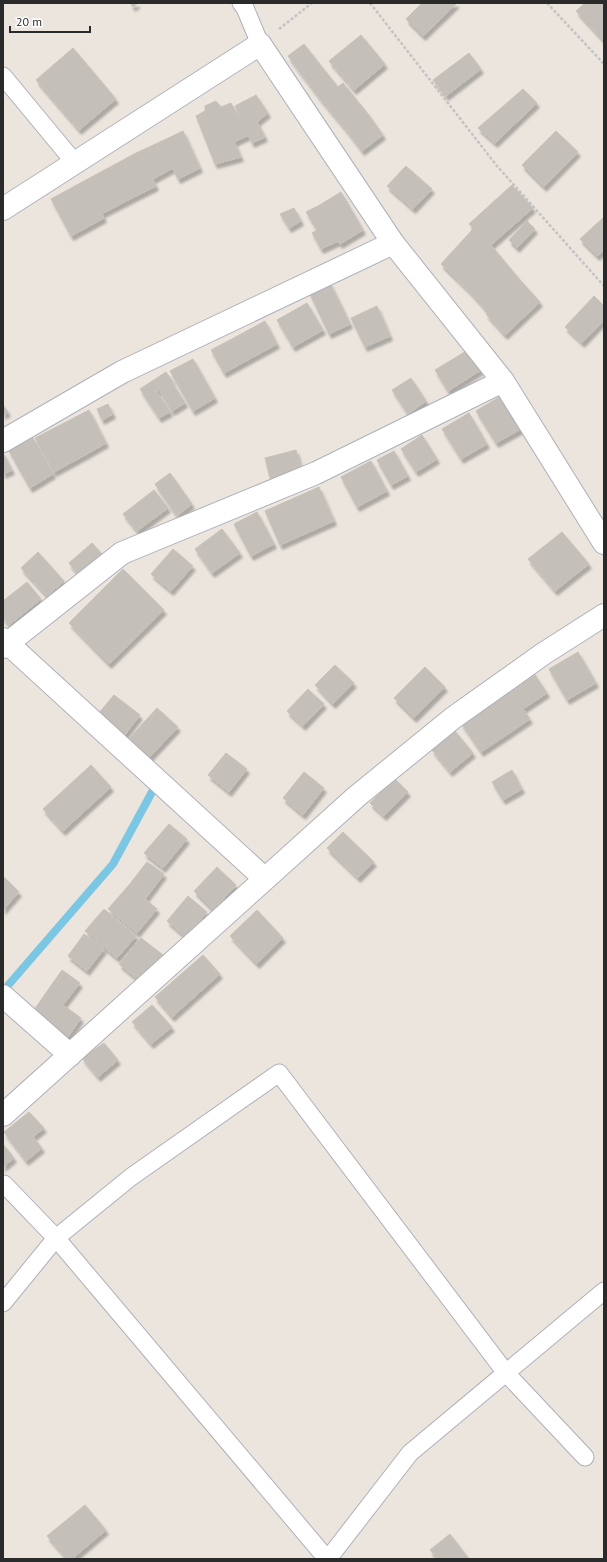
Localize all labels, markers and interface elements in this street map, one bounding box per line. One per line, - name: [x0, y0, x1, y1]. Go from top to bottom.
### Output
- scale bar: [10, 8, 90, 34]
- text: 20 m: [16, 14, 42, 29]

